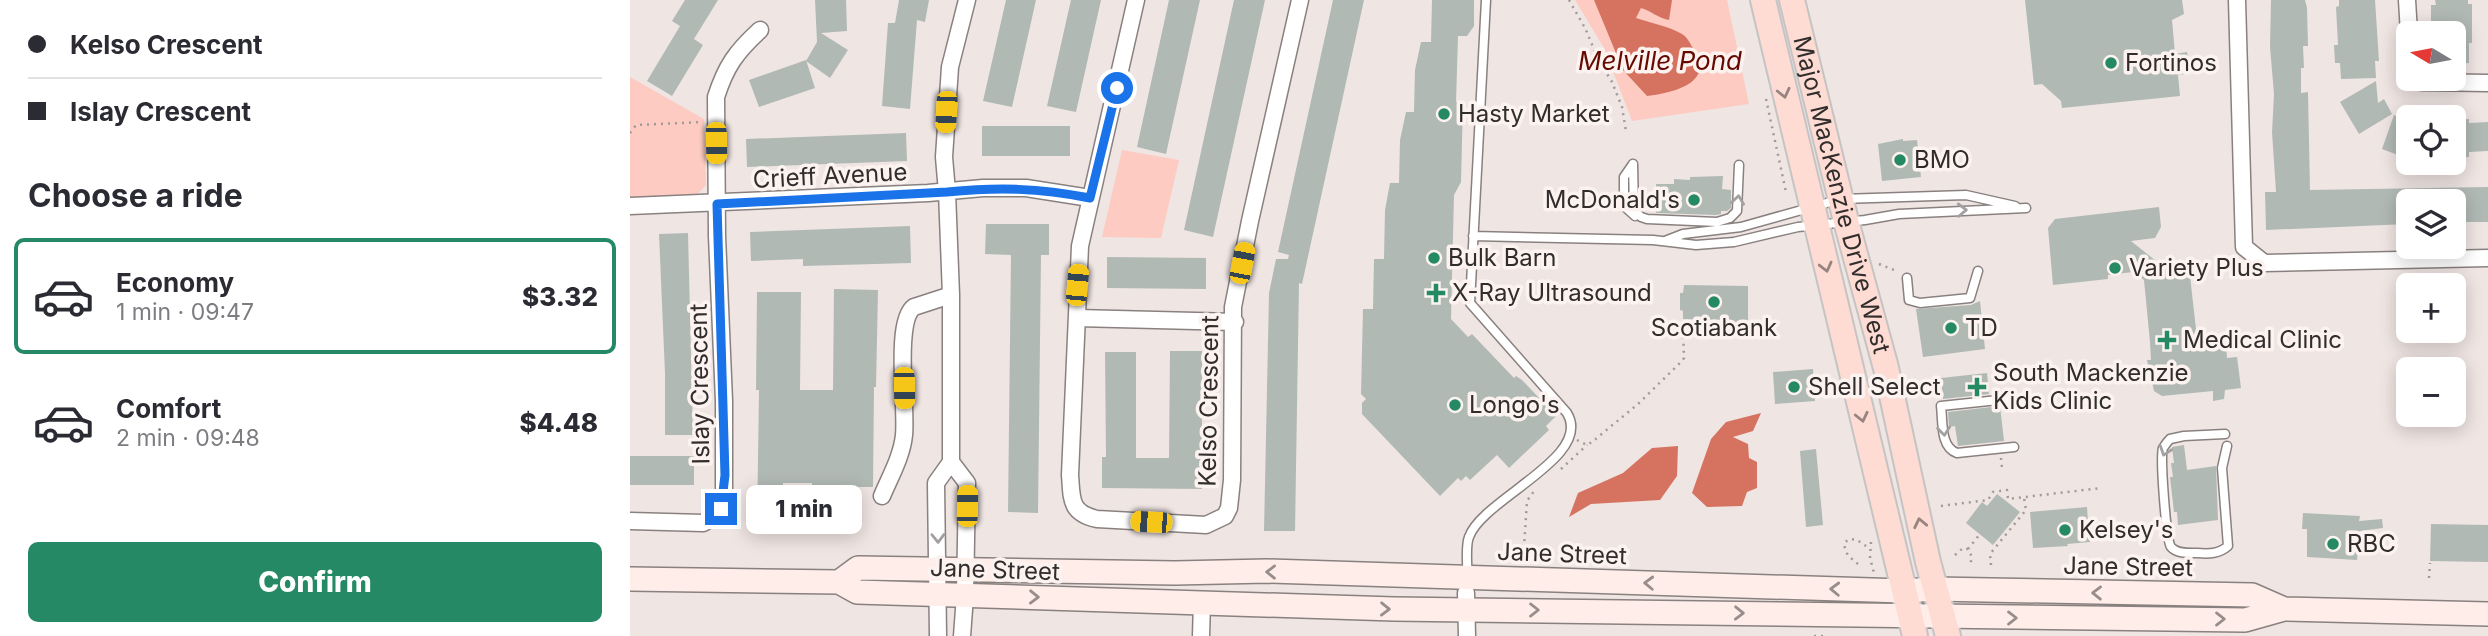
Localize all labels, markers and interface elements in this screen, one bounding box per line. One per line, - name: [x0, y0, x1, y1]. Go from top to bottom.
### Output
- north arrow: [2396, 21, 2466, 91]
- map controls: [2396, 21, 2466, 427]
- text: Kelso Crescent: [70, 29, 263, 60]
- street label: Major MacKenzie Drive West: [1787, 33, 1896, 357]
- water label: Melville Pond: [1578, 45, 1742, 76]
- place label: Fortinos: [2125, 48, 2217, 77]
- marker: Fortinos: [2103, 55, 2119, 71]
- route start: [1101, 72, 1133, 104]
- one-way arrow: [1776, 87, 1790, 99]
- car: [935, 90, 958, 134]
- text: Islay Crescent: [70, 96, 251, 127]
- place label: Hasty Market: [1458, 99, 1610, 128]
- button: locate: [2396, 105, 2466, 175]
- marker: Hasty Market: [1436, 106, 1452, 122]
- car: [706, 122, 727, 164]
- place label: BMO: [1914, 145, 1970, 174]
- marker: BMO: [1892, 152, 1908, 168]
- street label: Crieff Avenue: [752, 157, 908, 194]
- text: Choose a ride: [28, 176, 243, 215]
- place label: McDonald's: [1545, 185, 1680, 214]
- button: layers: [2396, 189, 2466, 259]
- marker: McDonald's: [1686, 192, 1702, 208]
- one-way arrow: [1730, 194, 1745, 206]
- one-way arrow: [1957, 203, 1968, 218]
- car: [1228, 240, 1257, 286]
- place label: Bulk Barn: [1448, 243, 1556, 272]
- marker: Bulk Barn: [1426, 250, 1442, 266]
- place label: Variety Plus: [2129, 253, 2264, 282]
- marker: Variety Plus: [2107, 260, 2123, 276]
- one-way arrow: [1818, 261, 1832, 273]
- car: [1065, 263, 1090, 307]
- icon: car: [32, 265, 95, 328]
- text: Economy: [116, 267, 234, 298]
- button: +: [2396, 273, 2466, 343]
- place label: X-Ray Ultrasound: [1452, 278, 1652, 307]
- text: $3.32: [522, 281, 598, 312]
- marker: X-Ray Ultrasound: [1426, 283, 1446, 303]
- marker: Scotiabank: [1706, 294, 1722, 310]
- text: 1 min · 09:47: [116, 298, 254, 326]
- street label: Islay Crescent: [684, 303, 715, 465]
- place label: Scotiabank: [1651, 313, 1777, 342]
- place label: TD: [1965, 313, 1998, 342]
- street label: Kelso Crescent: [1193, 315, 1224, 487]
- marker: TD: [1943, 320, 1959, 336]
- place label: Medical Clinic: [2183, 325, 2342, 354]
- marker: Medical Clinic: [2157, 330, 2177, 350]
- button: −: [2396, 357, 2466, 427]
- place label: South Mackenzie Kids Clinic: [1993, 358, 2189, 415]
- car: [894, 367, 915, 409]
- place label: Shell Select: [1808, 372, 1941, 401]
- marker: South Mackenzie Kids Clinic: [1967, 377, 1987, 397]
- marker: Shell Select: [1786, 379, 1802, 395]
- place label: Longo's: [1469, 390, 1560, 419]
- icon: car: [32, 391, 95, 454]
- text: Comfort: [116, 393, 221, 424]
- marker: Longo's: [1447, 397, 1463, 413]
- text: $4.48: [519, 407, 598, 438]
- one-way arrow: [1854, 411, 1868, 423]
- text: 2 min · 09:48: [116, 424, 260, 452]
- one-way arrow: [1936, 426, 1951, 437]
- one-way arrow: [2159, 444, 2174, 457]
- callout: 1 min: [746, 484, 861, 534]
- car: [957, 485, 978, 527]
- route end: [705, 493, 737, 525]
- text: 1 min: [775, 495, 833, 523]
- car: [1130, 510, 1173, 534]
- place label: Kelsey's: [2079, 515, 2174, 544]
- one-way arrow: [1913, 517, 1928, 529]
- marker: Kelsey's: [2057, 522, 2073, 538]
- place label: RBC: [2347, 529, 2396, 558]
- one-way arrow: [930, 533, 945, 544]
- marker: RBC: [2325, 536, 2341, 552]
- street label: Jane Street: [1497, 537, 1628, 570]
- button: Confirm: [28, 542, 602, 622]
- street label: Jane Street: [2063, 551, 2193, 582]
- street label: Jane Street: [930, 553, 1061, 586]
- one-way arrow: [1265, 564, 1276, 580]
- one-way arrow: [1643, 575, 1654, 590]
- one-way arrow: [1829, 581, 1840, 597]
- one-way arrow: [2091, 585, 2102, 600]
- one-way arrow: [1029, 589, 1039, 605]
- one-way arrow: [1380, 601, 1390, 617]
- one-way arrow: [1529, 602, 1540, 618]
- one-way arrow: [1734, 605, 1745, 620]
- one-way arrow: [2007, 610, 2018, 626]
- one-way arrow: [2215, 611, 2226, 627]

